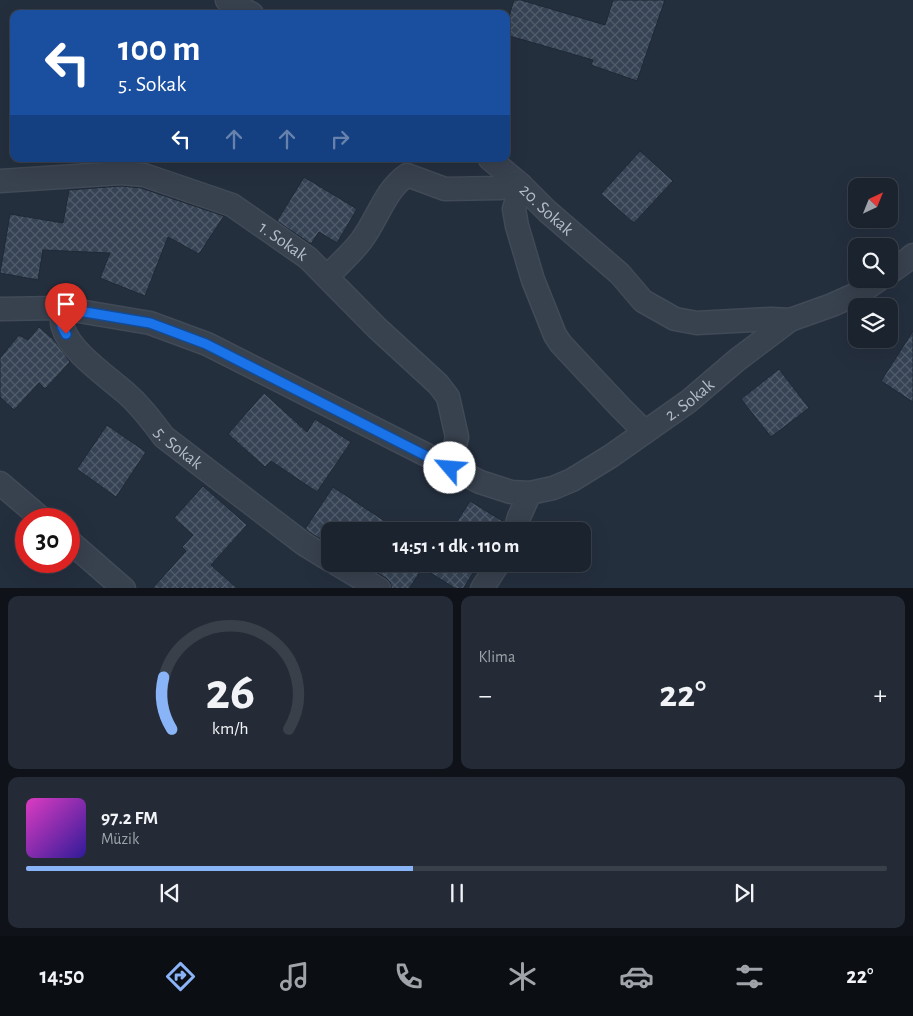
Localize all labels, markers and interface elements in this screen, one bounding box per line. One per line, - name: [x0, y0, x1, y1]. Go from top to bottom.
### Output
- icon: left: [35, 30, 100, 95]
- text: 100 m: [118, 32, 201, 67]
- text: 5. Sokak: [118, 73, 186, 95]
- icon: left: [167, 125, 195, 153]
- icon: ahead: [220, 125, 248, 153]
- icon: ahead: [273, 125, 301, 153]
- icon: right: [326, 125, 354, 153]
- north arrow: [848, 178, 898, 228]
- map controls: [848, 178, 898, 348]
- street label: 20. Sokak: [516, 181, 577, 240]
- street label: 1. Sokak: [255, 219, 311, 265]
- button: search: [848, 238, 898, 288]
- pin: [45, 283, 87, 334]
- icon: arrive: [52, 290, 80, 318]
- button: layers: [848, 298, 898, 348]
- street label: 2. Sokak: [662, 375, 718, 425]
- street label: 5. Sokak: [150, 424, 206, 473]
- position arrow: [423, 441, 475, 493]
- speed limit sign: 30: [15, 508, 80, 573]
- text: 14:51 · 1 dk · 110 m: [393, 537, 519, 556]
- text: Klima: [479, 649, 515, 665]
- text: 26: [205, 666, 255, 718]
- text: 22°: [659, 676, 706, 714]
- text: −: [479, 682, 492, 710]
- text: +: [874, 682, 887, 710]
- text: km/h: [212, 720, 249, 738]
- text: 97.2 FM: [101, 809, 158, 828]
- text: Müzik: [101, 831, 139, 847]
- icon: previous: [156, 879, 184, 907]
- icon: pause: [443, 879, 471, 907]
- icon: next: [730, 879, 758, 907]
- icon: directions: [163, 959, 198, 994]
- icon: music: [277, 959, 312, 994]
- icon: phone: [391, 959, 426, 994]
- icon: climate: [505, 959, 540, 994]
- icon: car: [619, 959, 654, 994]
- icon: filters: [732, 959, 767, 994]
- text: 14:50: [39, 965, 84, 987]
- text: 22°: [846, 965, 874, 987]

